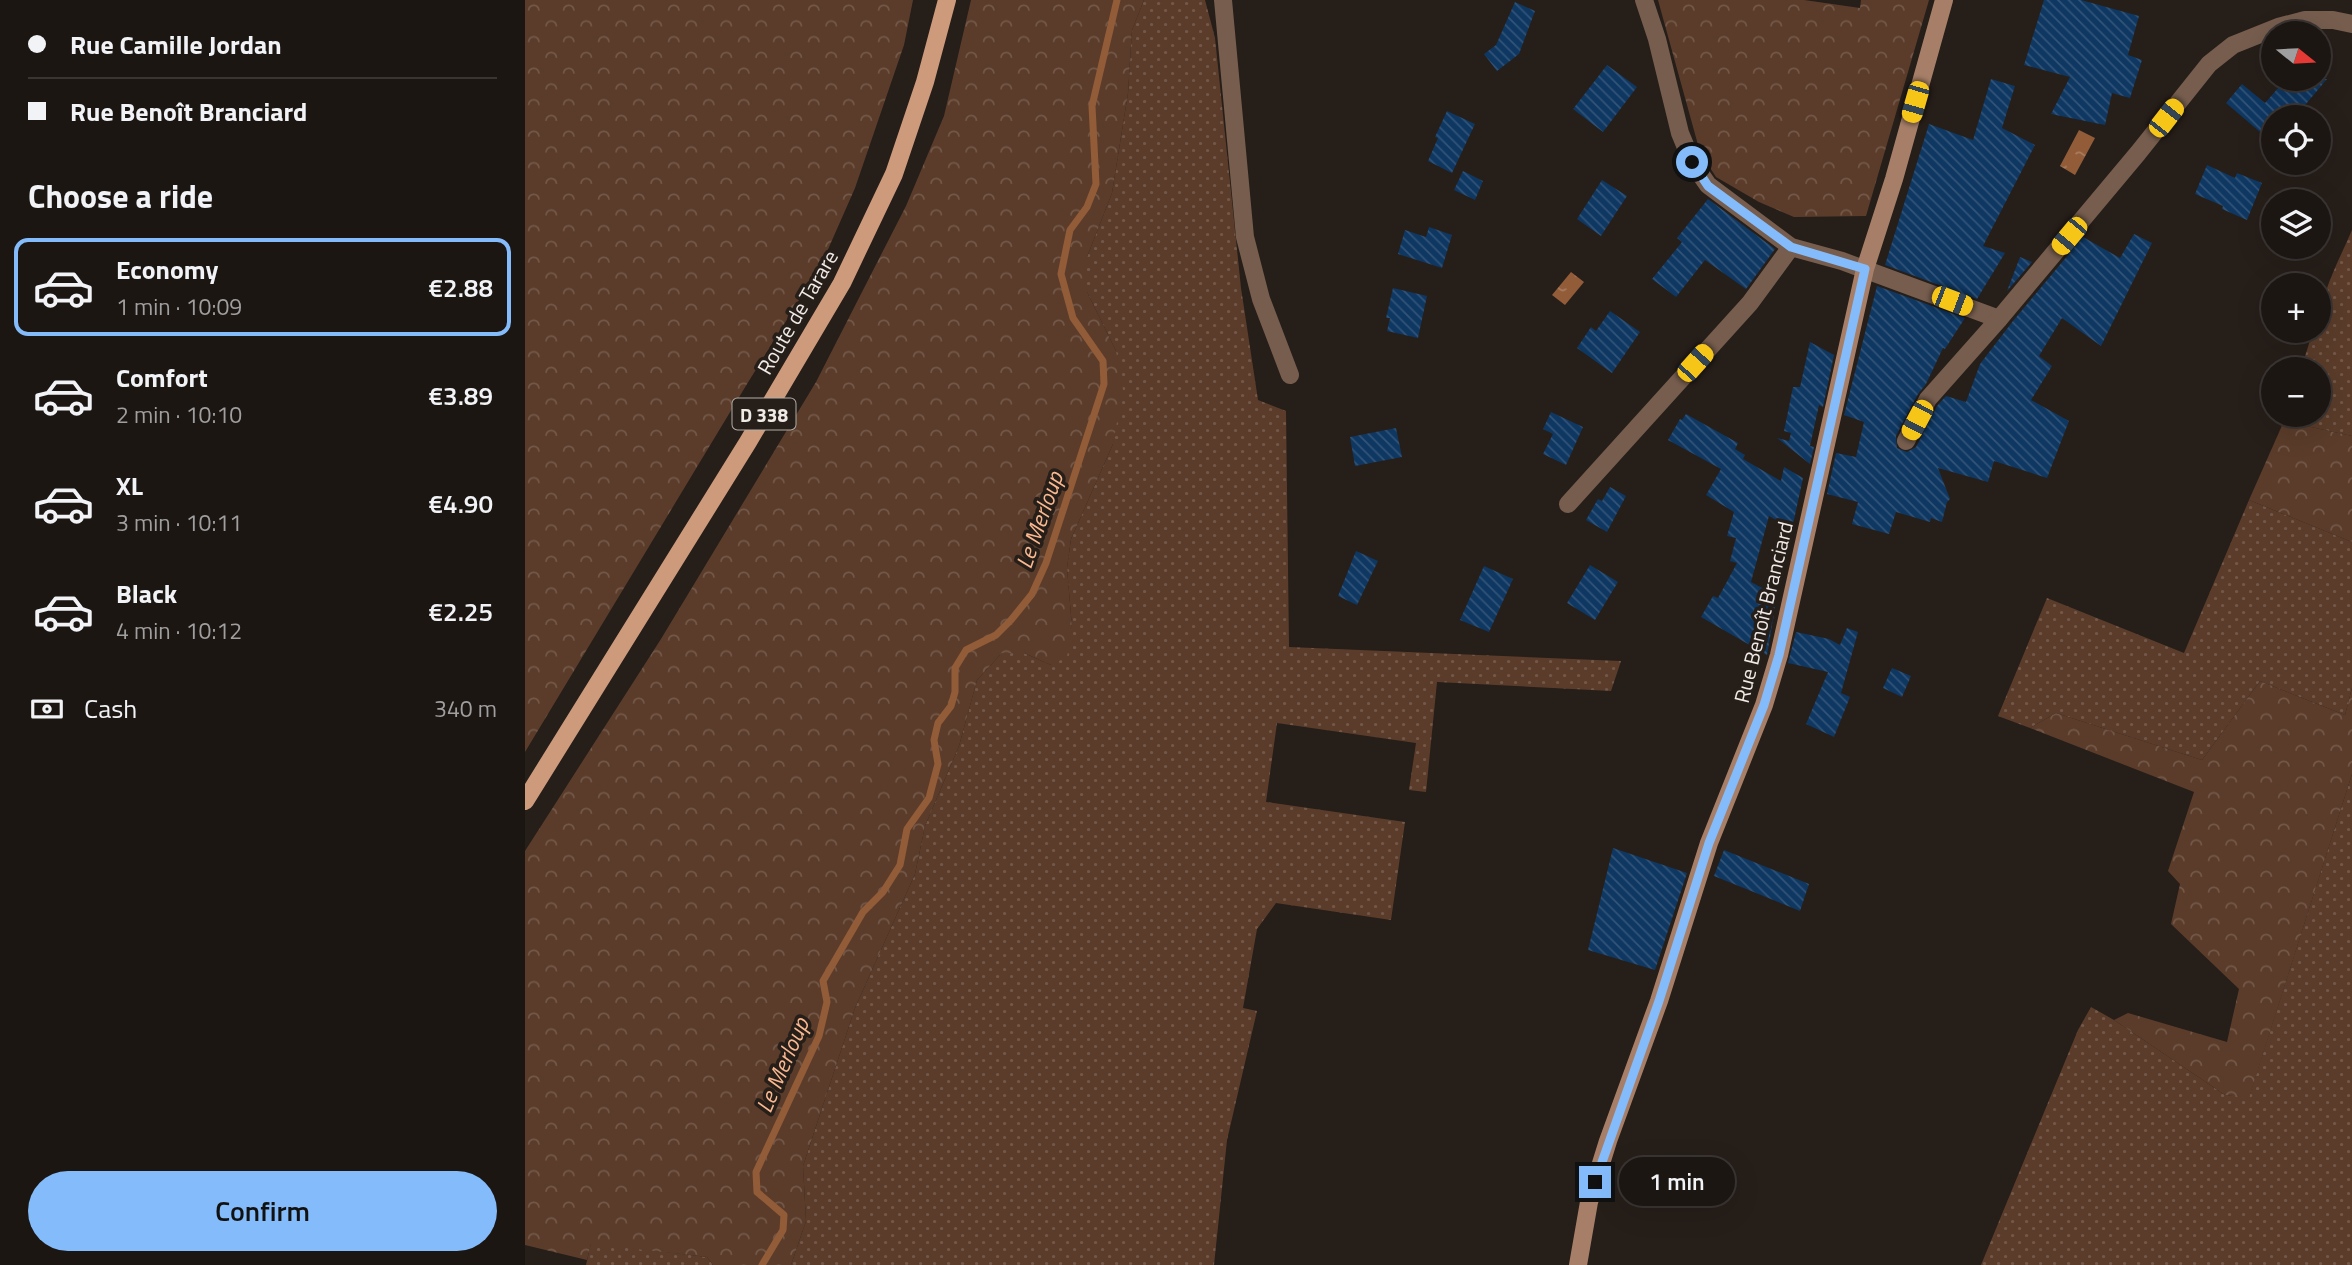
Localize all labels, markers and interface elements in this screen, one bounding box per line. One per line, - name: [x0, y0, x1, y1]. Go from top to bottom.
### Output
- north arrow: [2261, 21, 2331, 91]
- map controls: [2261, 21, 2331, 427]
- text: Rue Camille Jordan: [70, 25, 282, 64]
- car: [1900, 79, 1931, 125]
- text: Rue Benoît Branciard: [70, 92, 307, 131]
- car: [2145, 95, 2188, 141]
- button: locate: [2261, 105, 2331, 175]
- route start: [1676, 146, 1708, 178]
- text: Choose a ride: [28, 172, 213, 220]
- button: layers: [2261, 189, 2331, 259]
- car: [2048, 213, 2091, 259]
- street label: Route de Tarare: [748, 244, 846, 380]
- text: Economy: [116, 250, 218, 289]
- icon: car: [32, 256, 95, 319]
- text: €2.88: [429, 268, 493, 307]
- button: +: [2261, 273, 2331, 343]
- car: [1929, 284, 1976, 318]
- text: 1 min · 10:09: [116, 289, 242, 324]
- car: [1674, 340, 1717, 386]
- button: −: [2261, 357, 2331, 427]
- text: Comfort: [116, 358, 208, 397]
- icon: car: [32, 364, 95, 427]
- text: €3.89: [429, 376, 493, 415]
- text: 2 min · 10:10: [116, 397, 242, 432]
- car: [1898, 397, 1937, 443]
- road number: D 338: [733, 398, 795, 430]
- water label: Le Merloup: [1006, 465, 1072, 573]
- text: XL: [116, 466, 143, 505]
- icon: car: [32, 472, 95, 535]
- text: €4.90: [429, 484, 493, 523]
- text: 3 min · 10:11: [116, 505, 242, 540]
- street label: Rue Benoît Branciard: [1725, 518, 1801, 706]
- text: Black: [116, 574, 177, 613]
- icon: car: [32, 580, 95, 643]
- text: €2.25: [429, 592, 493, 631]
- text: 4 min · 10:12: [116, 613, 242, 648]
- text: Cash: [84, 689, 137, 728]
- icon: cash: [28, 690, 66, 728]
- text: 340 m: [434, 691, 497, 726]
- water label: Le Merloup: [746, 1011, 818, 1118]
- callout: 1 min: [1619, 1158, 1735, 1206]
- text: 1 min: [1649, 1164, 1705, 1199]
- route end: [1579, 1166, 1611, 1198]
- button: Confirm: [28, 1171, 497, 1251]

